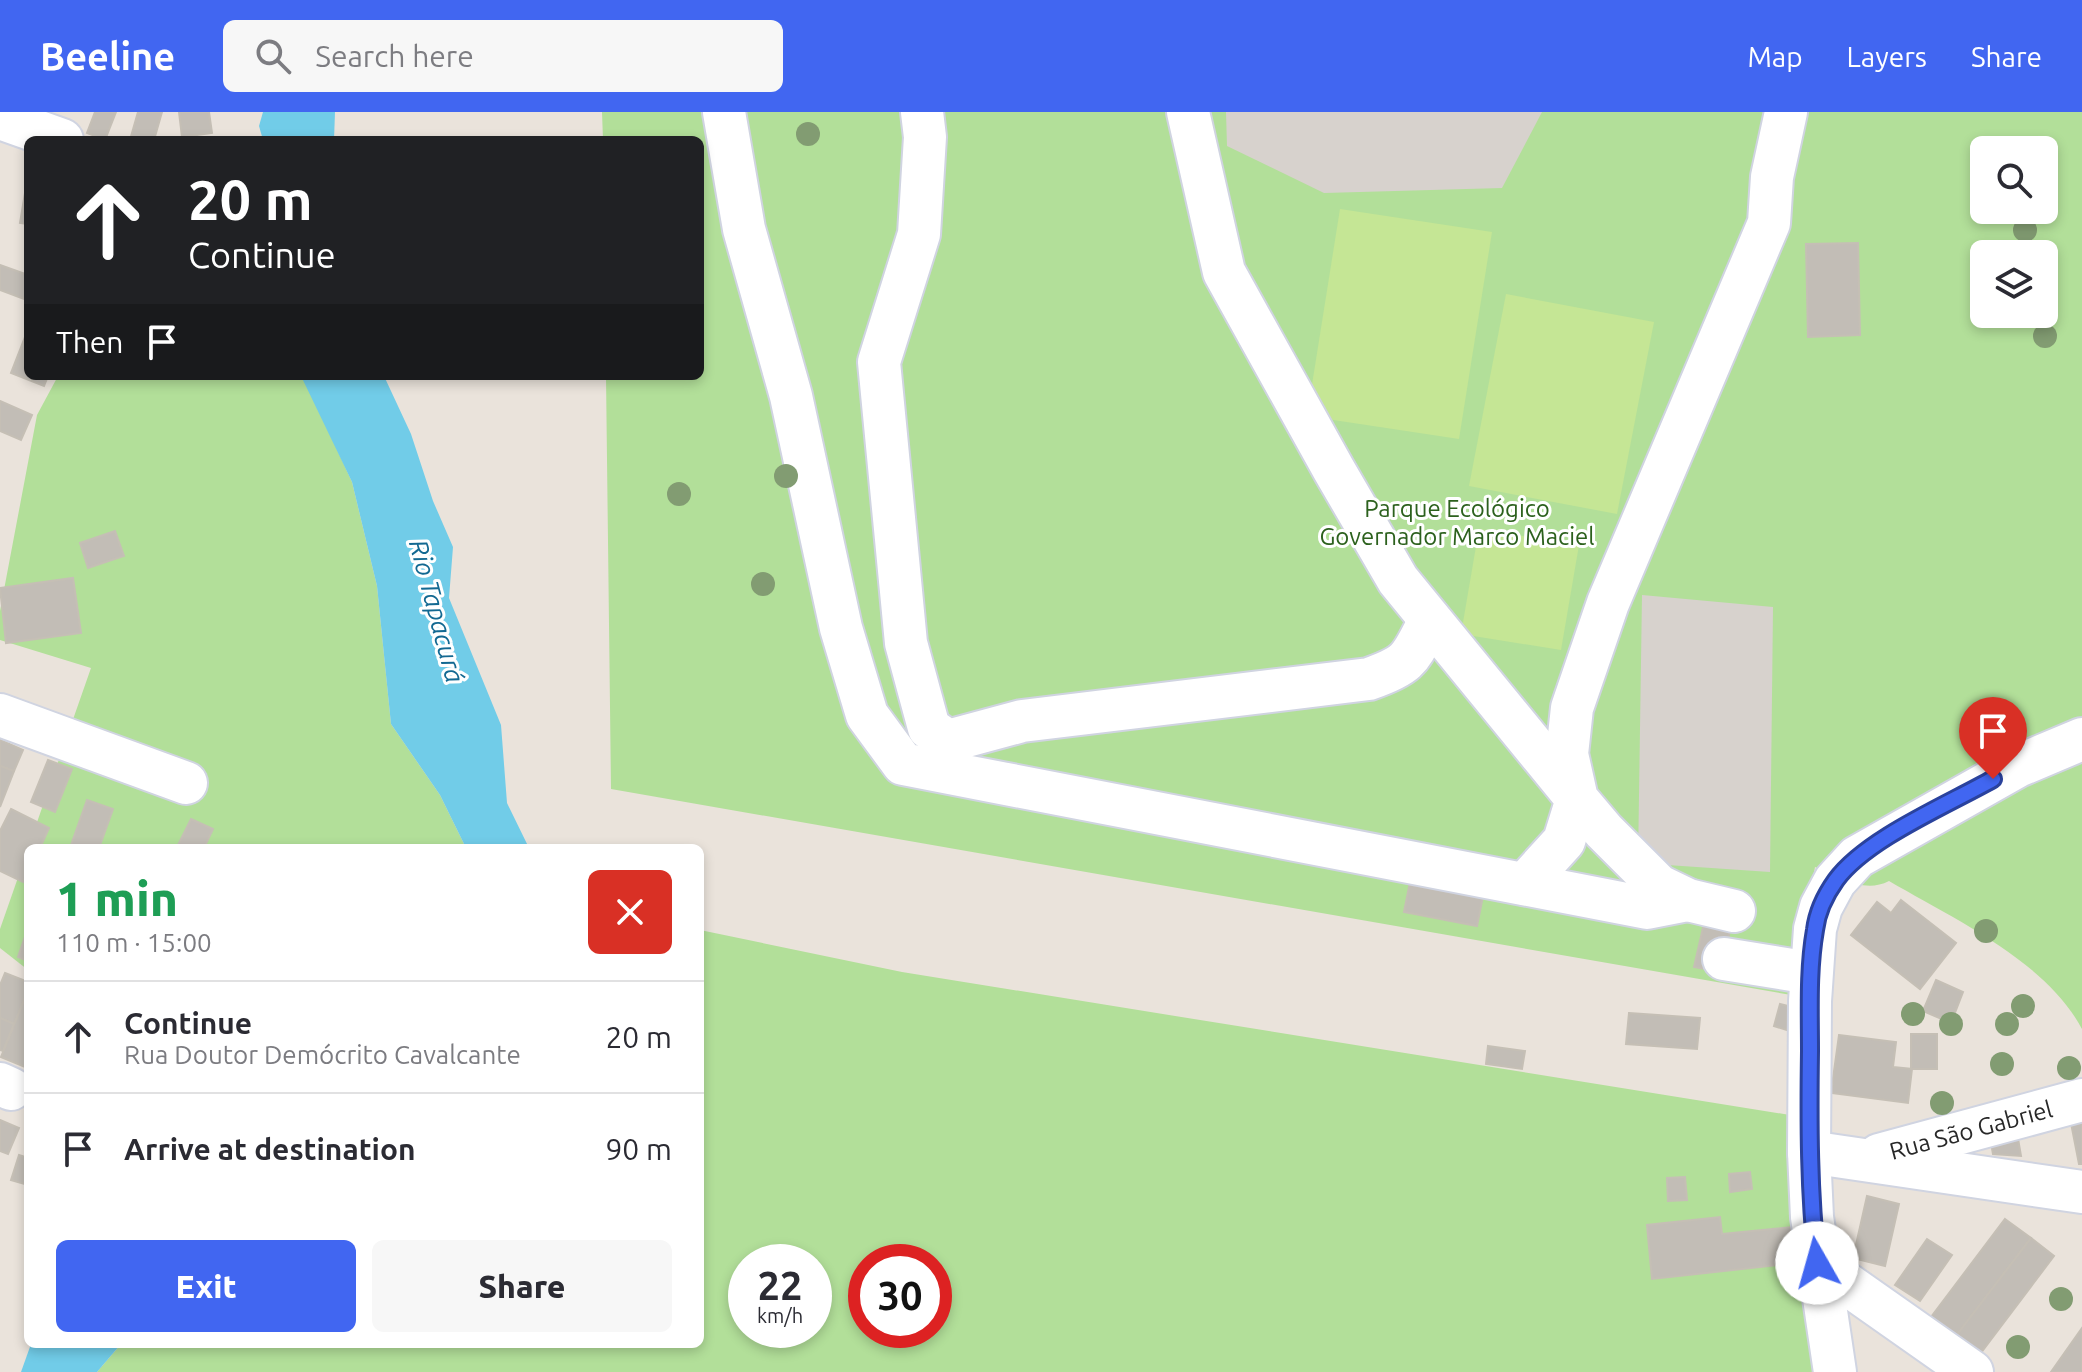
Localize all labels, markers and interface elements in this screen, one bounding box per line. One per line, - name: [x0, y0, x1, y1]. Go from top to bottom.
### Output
- search box: [223, 20, 783, 92]
- icon: search: [251, 34, 295, 78]
- text: Beeline: [40, 35, 175, 77]
- text: Search here: [315, 39, 474, 73]
- text: Map: [1747, 41, 1803, 72]
- text: Layers: [1847, 41, 1927, 72]
- text: Share: [1971, 41, 2042, 72]
- map controls: [1970, 136, 2058, 328]
- button: search: [1970, 136, 2058, 224]
- icon: ahead: [56, 168, 160, 272]
- text: 20 m: [188, 168, 313, 231]
- text: Continue: [188, 234, 336, 275]
- button: layers: [1970, 240, 2058, 328]
- icon: arrive: [140, 320, 184, 364]
- text: Then: [56, 325, 124, 359]
- park label: Parque Ecológico Governador Marco Maciel: [1319, 495, 1595, 550]
- water label: Rio Tapacurá: [404, 536, 470, 686]
- pin: [1959, 697, 2027, 779]
- icon: arrive: [1971, 709, 2015, 753]
- button: close: [588, 870, 672, 954]
- text: 1 min: [56, 871, 178, 925]
- text: 110 m · 15:00: [56, 928, 212, 957]
- text: Continue: [124, 1006, 252, 1040]
- icon: ahead: [56, 1015, 100, 1059]
- text: 20 m: [605, 1020, 672, 1054]
- text: Rua Doutor Demócrito Cavalcante: [124, 1040, 521, 1069]
- street label: Rua São Gabriel: [1887, 1095, 2055, 1165]
- icon: arrive: [56, 1127, 100, 1171]
- text: Arrive at destination: [124, 1132, 416, 1166]
- text: 90 m: [605, 1132, 672, 1166]
- position arrow: [1775, 1221, 1859, 1305]
- button: Exit: [56, 1240, 356, 1332]
- button: Share: [372, 1240, 672, 1332]
- speed limit sign: 30: [848, 1244, 952, 1348]
- text: 22: [757, 1263, 803, 1308]
- text: km/h: [757, 1304, 803, 1327]

